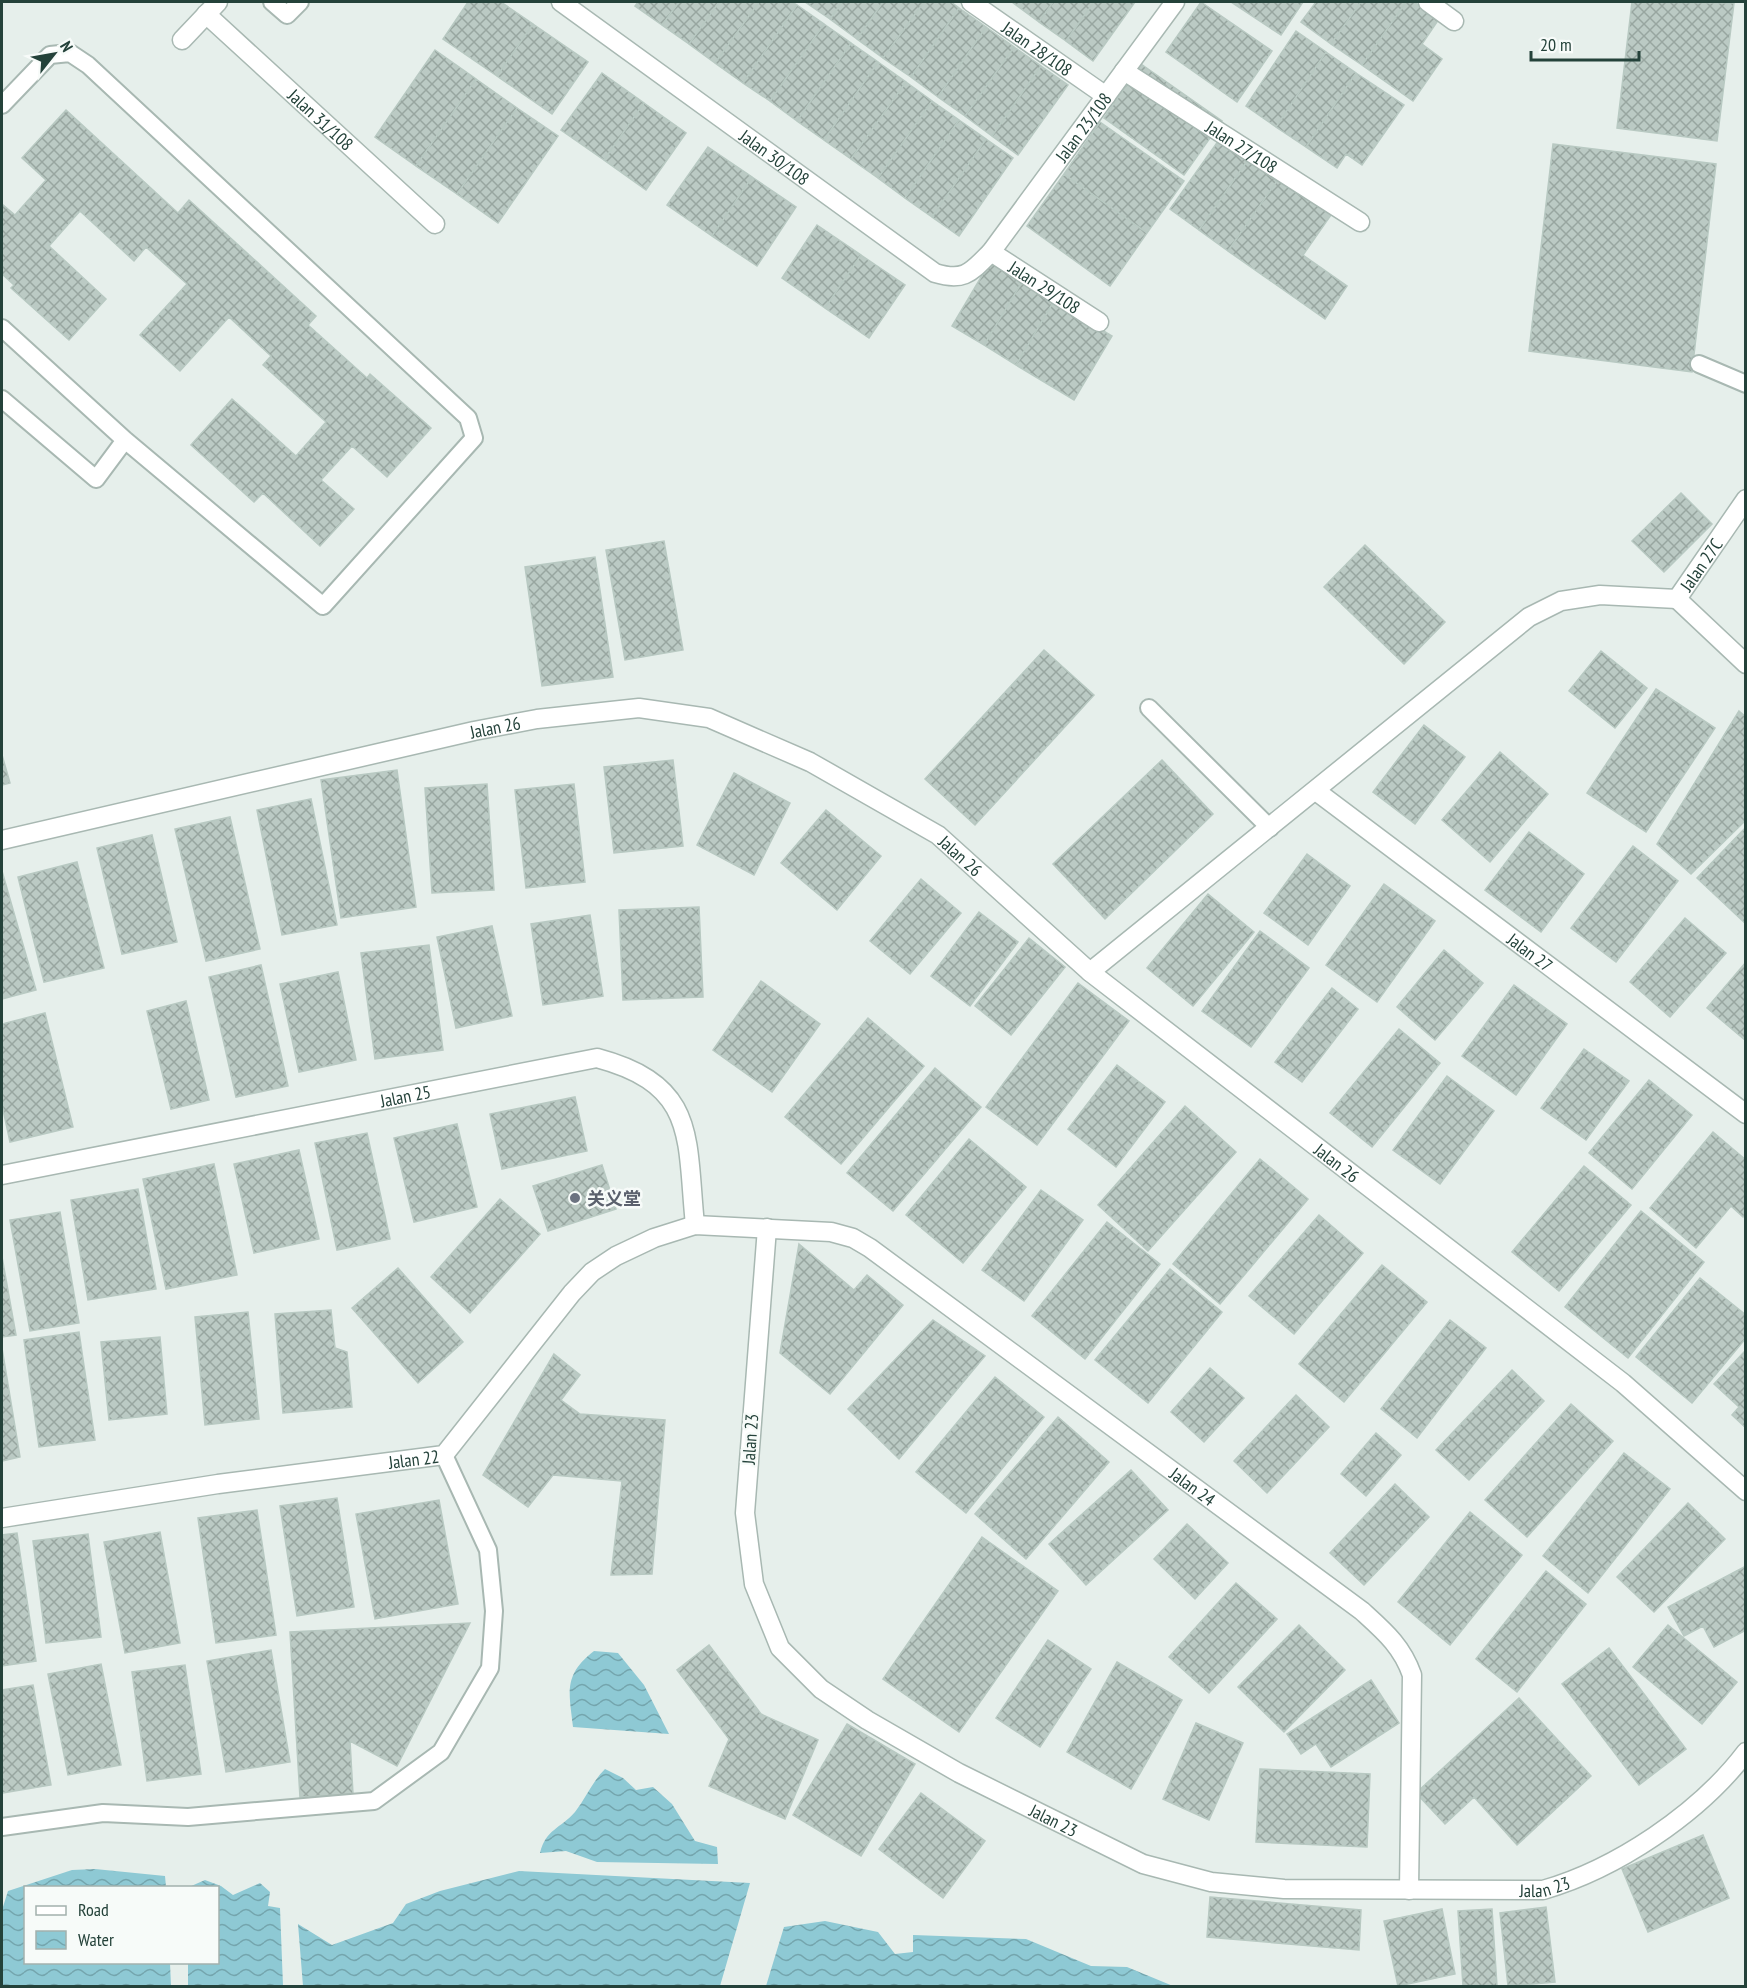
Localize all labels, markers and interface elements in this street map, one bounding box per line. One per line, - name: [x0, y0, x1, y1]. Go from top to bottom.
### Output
- street label: Jalan 28/108: [997, 15, 1077, 81]
- north arrow: [24, 24, 84, 84]
- scale bar: [1531, 24, 1639, 62]
- text: 20 m: [1540, 33, 1572, 56]
- text: N: [56, 37, 78, 55]
- street label: Jalan 31/108: [283, 83, 358, 155]
- street label: Jalan 23/108: [1049, 88, 1116, 167]
- street label: Jalan 27/108: [1201, 115, 1282, 178]
- street label: Jalan 30/108: [735, 123, 814, 190]
- street label: Jalan 29/108: [1004, 255, 1085, 318]
- street label: Jalan 27C: [1674, 534, 1727, 596]
- street label: Jalan 26: [467, 711, 522, 743]
- street label: Jalan 26: [933, 829, 987, 881]
- street label: Jalan 27: [1502, 927, 1558, 976]
- street label: Jalan 25: [377, 1080, 432, 1112]
- street label: Jalan 26: [1309, 1137, 1364, 1187]
- place label: 关义堂: [587, 1187, 641, 1210]
- marker: 关义堂: [568, 1191, 582, 1205]
- street label: Jalan 23: [737, 1413, 763, 1466]
- street label: Jalan 22: [386, 1444, 440, 1474]
- street label: Jalan 24: [1165, 1461, 1220, 1511]
- street label: Jalan 23: [1025, 1798, 1082, 1842]
- street label: Jalan 23: [1518, 1871, 1573, 1901]
- legend: [24, 1886, 219, 1964]
- text: Road: [78, 1898, 109, 1921]
- text: Water: [78, 1928, 114, 1951]

